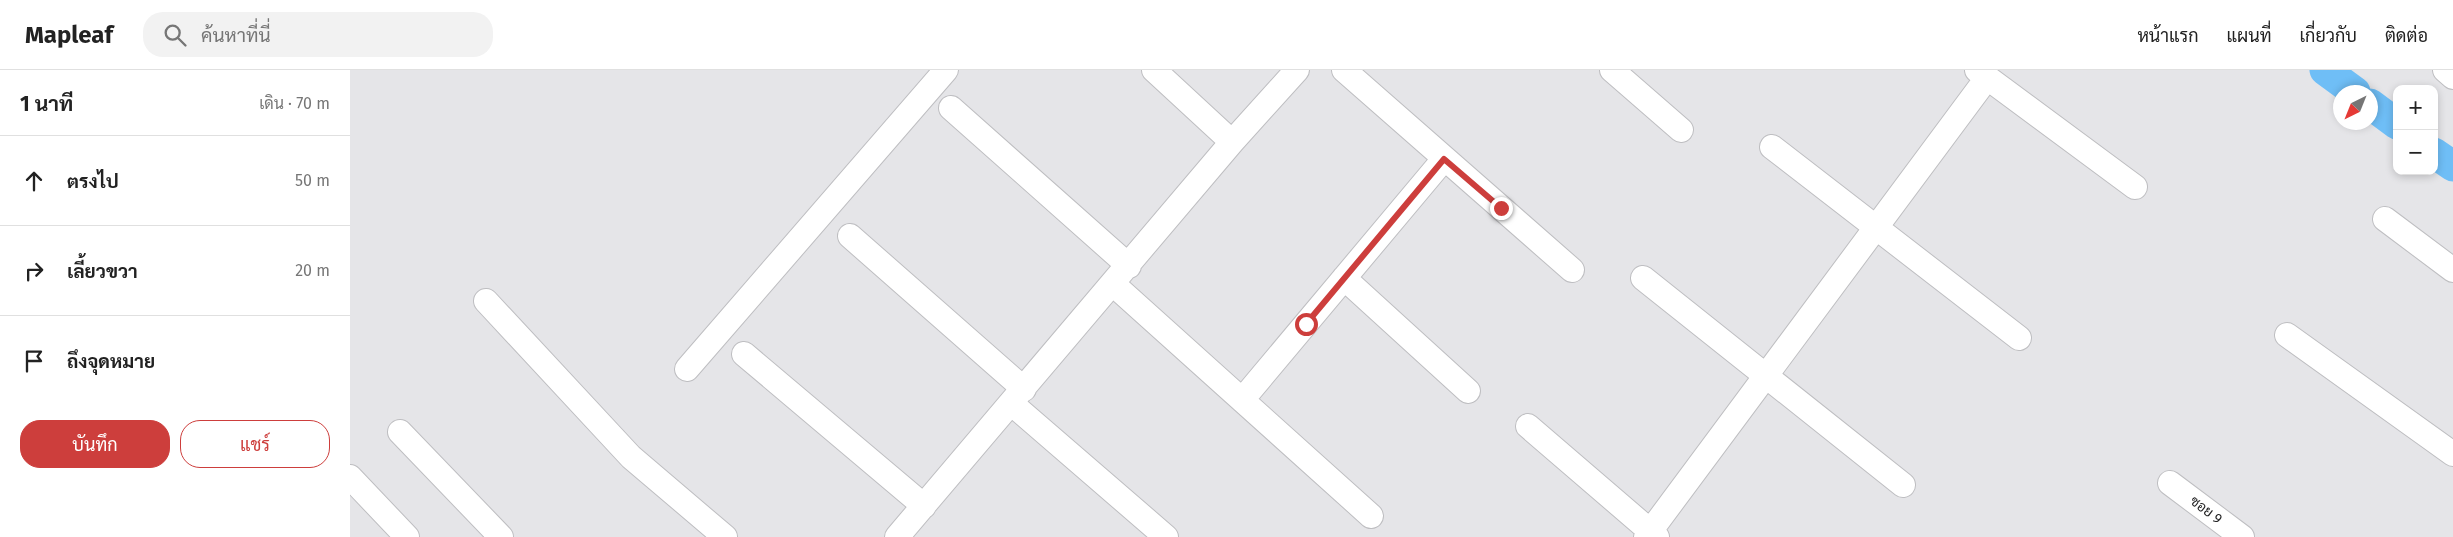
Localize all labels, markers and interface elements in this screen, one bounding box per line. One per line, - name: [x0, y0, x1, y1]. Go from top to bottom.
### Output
- search box: [143, 12, 493, 57]
- text: Mapleaf: [25, 21, 113, 49]
- icon: search: [161, 21, 189, 49]
- text: ค้นหาที่นี่: [201, 24, 271, 47]
- text: หน้าแรก: [2137, 25, 2199, 47]
- text: แผนที่: [2227, 25, 2271, 47]
- text: เกี่ยวกับ: [2299, 25, 2357, 47]
- text: ติดต่อ: [2385, 25, 2428, 47]
- north arrow: [2333, 85, 2378, 130]
- map controls: [2393, 85, 2438, 175]
- button: +: [2393, 85, 2438, 130]
- text: 1 นาที: [20, 91, 73, 117]
- text: เดิน · 70 m: [259, 94, 330, 113]
- button: −: [2393, 130, 2438, 175]
- icon: ahead: [20, 167, 48, 195]
- text: ตรงไป: [67, 170, 119, 193]
- text: 50 m: [295, 171, 330, 190]
- route end: [1490, 197, 1513, 220]
- icon: right: [20, 257, 48, 285]
- text: เลี้ยวขวา: [67, 260, 138, 283]
- text: 20 m: [295, 261, 330, 280]
- route start: [1295, 313, 1318, 336]
- icon: arrive: [20, 347, 48, 375]
- text: ถึงจุดหมาย: [67, 350, 155, 373]
- button: บันทึก: [20, 420, 170, 468]
- button: แชร์: [180, 420, 330, 468]
- street label: ซอย 9: [2187, 492, 2225, 528]

